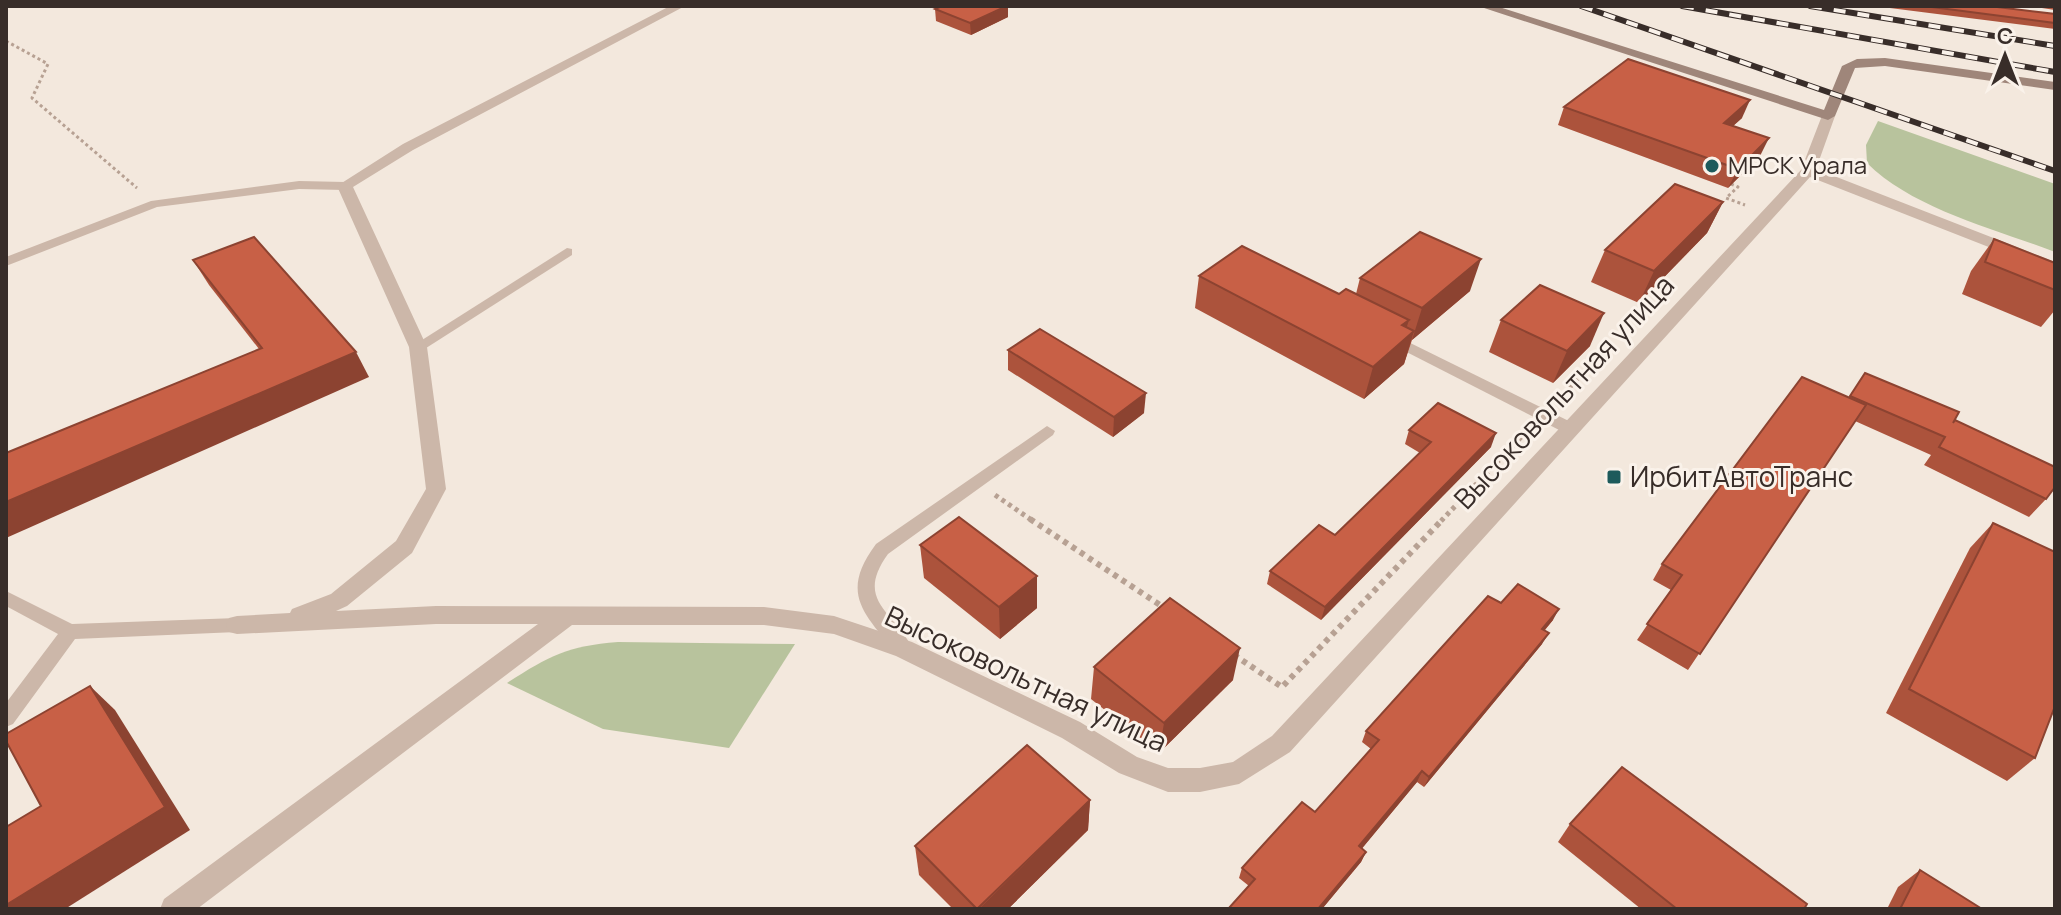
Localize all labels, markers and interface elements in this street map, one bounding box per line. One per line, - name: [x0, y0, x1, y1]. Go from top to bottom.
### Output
- north arrow: [1965, 16, 2045, 96]
- text: С: [1997, 21, 2013, 51]
- place label: МРСК Урала: [1728, 148, 1867, 181]
- marker: МРСК Урала: [1703, 157, 1721, 175]
- street label: Высоковольтная улица: [1445, 266, 1682, 516]
- place label: ИрбитАвтоТранс: [1630, 457, 1853, 495]
- marker: ИрбитАвтоТранс: [1605, 468, 1623, 486]
- street label: Высоковольтная улица: [879, 596, 1173, 760]

